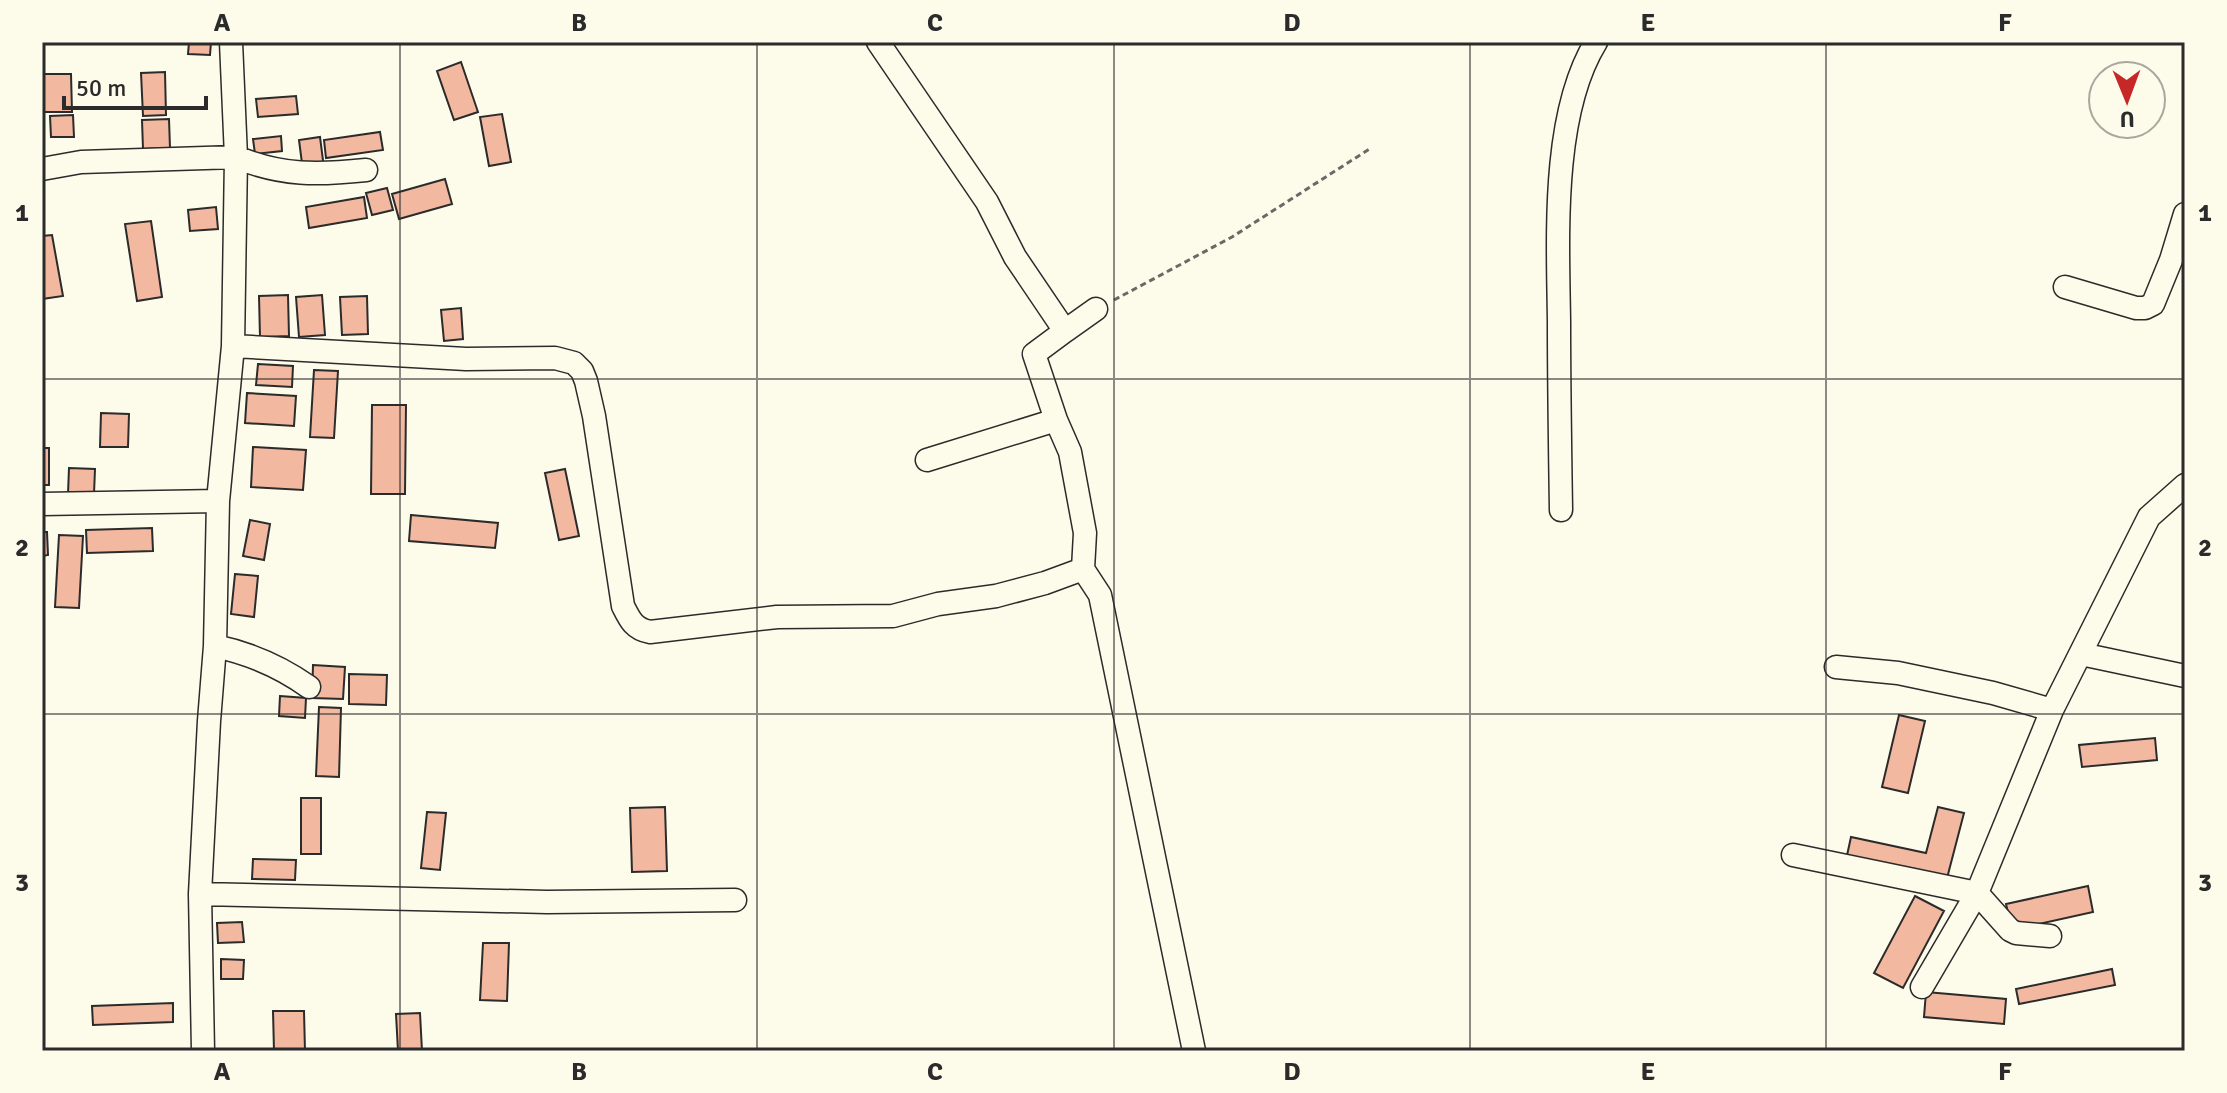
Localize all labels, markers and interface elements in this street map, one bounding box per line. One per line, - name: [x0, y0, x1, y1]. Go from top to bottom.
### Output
- text: A: [214, 7, 231, 39]
- text: B: [571, 7, 587, 39]
- text: C: [927, 7, 943, 39]
- text: D: [1283, 7, 1301, 39]
- text: E: [1641, 7, 1655, 39]
- text: F: [1998, 7, 2012, 39]
- scale bar: [64, 60, 206, 110]
- north arrow: [2087, 60, 2167, 140]
- text: 50 m: [76, 73, 126, 103]
- text: U: [2120, 106, 2135, 133]
- text: 1: [15, 197, 29, 229]
- text: 1: [2198, 197, 2212, 229]
- text: 2: [15, 532, 29, 564]
- text: 2: [2198, 532, 2212, 564]
- text: 3: [15, 867, 29, 899]
- text: 3: [2198, 867, 2212, 899]
- text: A: [214, 1056, 231, 1088]
- text: B: [571, 1056, 587, 1088]
- text: C: [927, 1056, 943, 1088]
- text: D: [1283, 1056, 1301, 1088]
- text: E: [1641, 1056, 1655, 1088]
- text: F: [1998, 1056, 2012, 1088]

